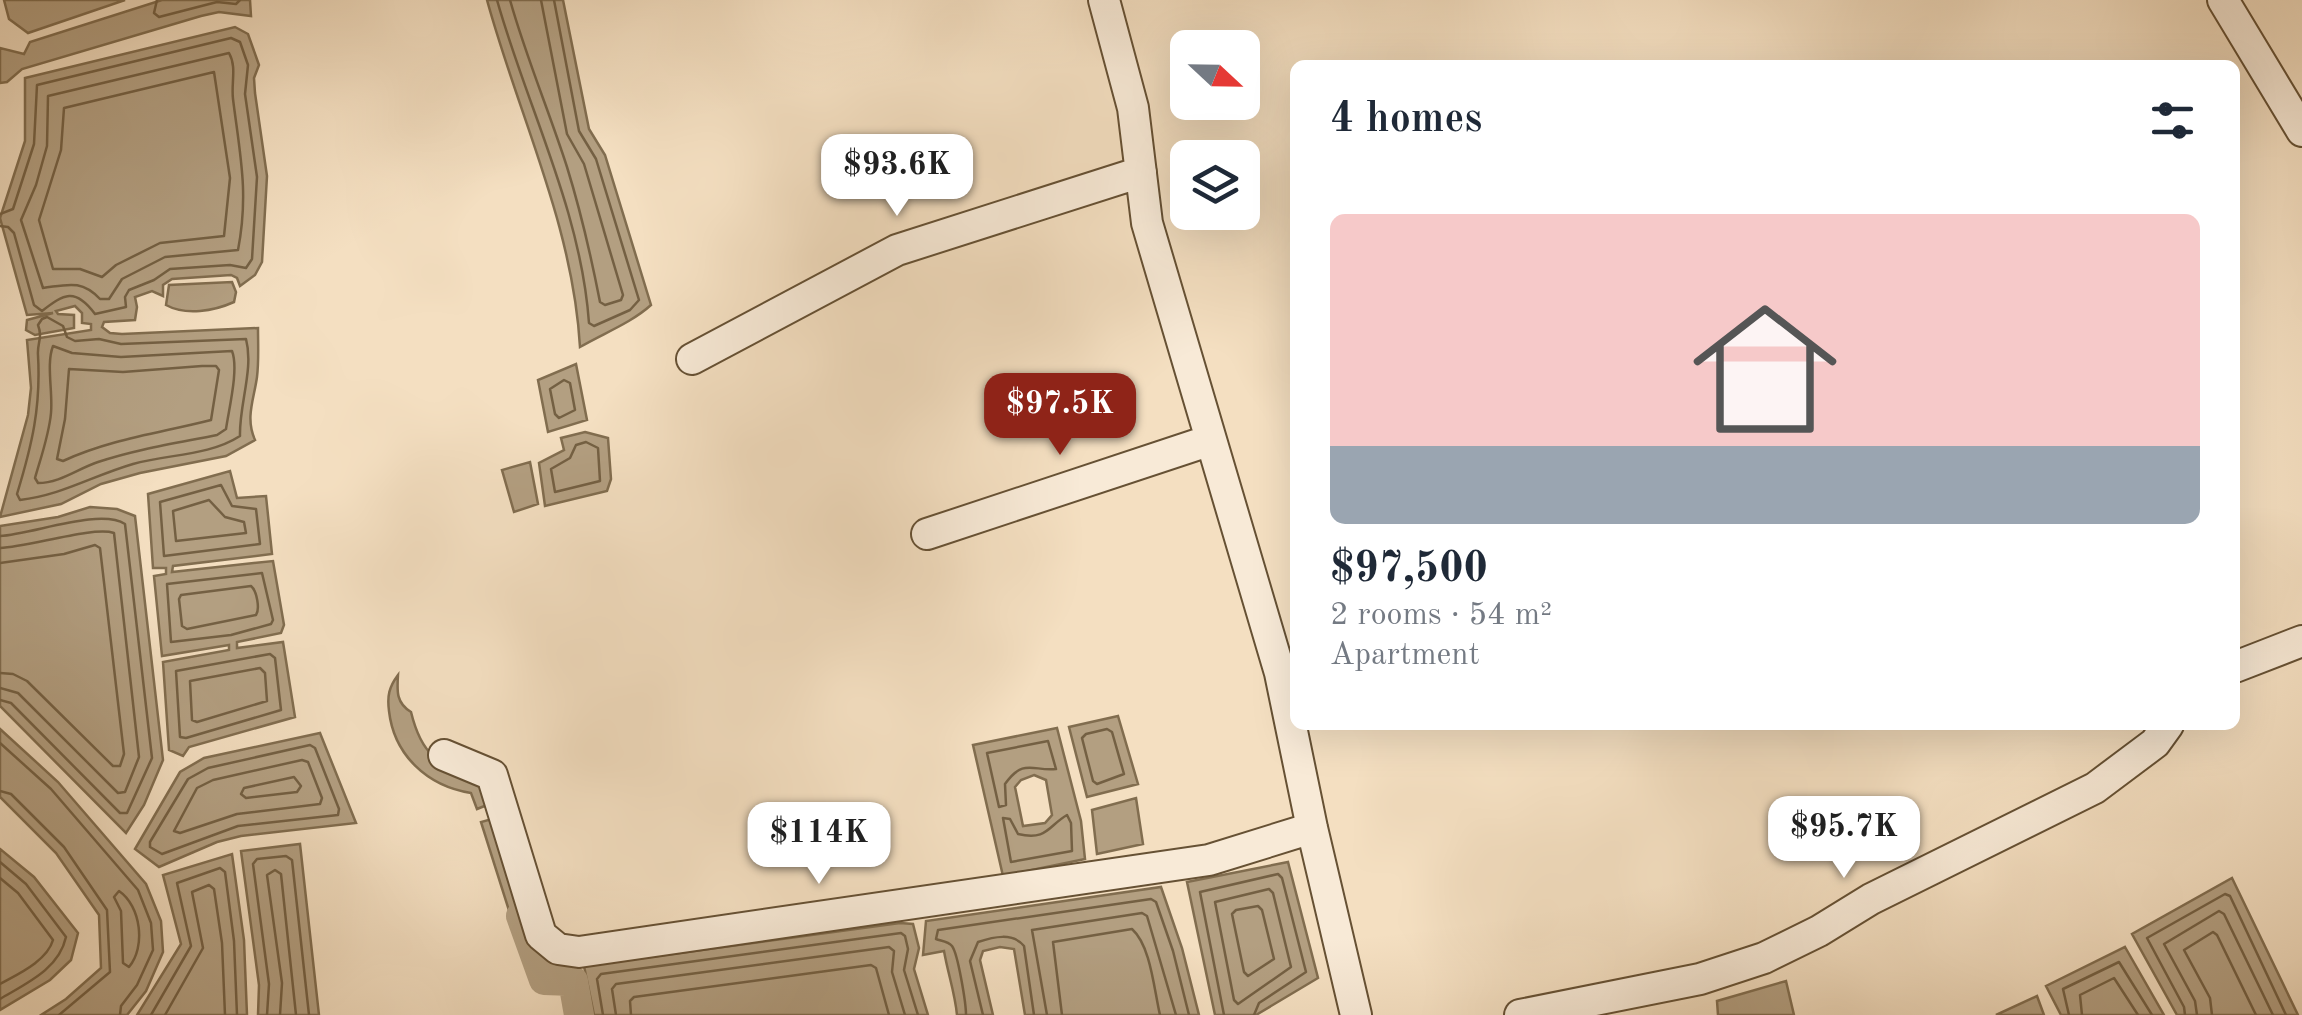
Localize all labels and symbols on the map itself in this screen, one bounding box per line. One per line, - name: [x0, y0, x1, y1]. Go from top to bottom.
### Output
- north arrow: [1170, 30, 1260, 120]
- pin: $93.6K: [816, 134, 978, 219]
- pin: $97.5K: [979, 373, 1141, 458]
- pin: $95.7K: [1763, 796, 1925, 881]
- pin: $114K: [749, 802, 889, 887]

